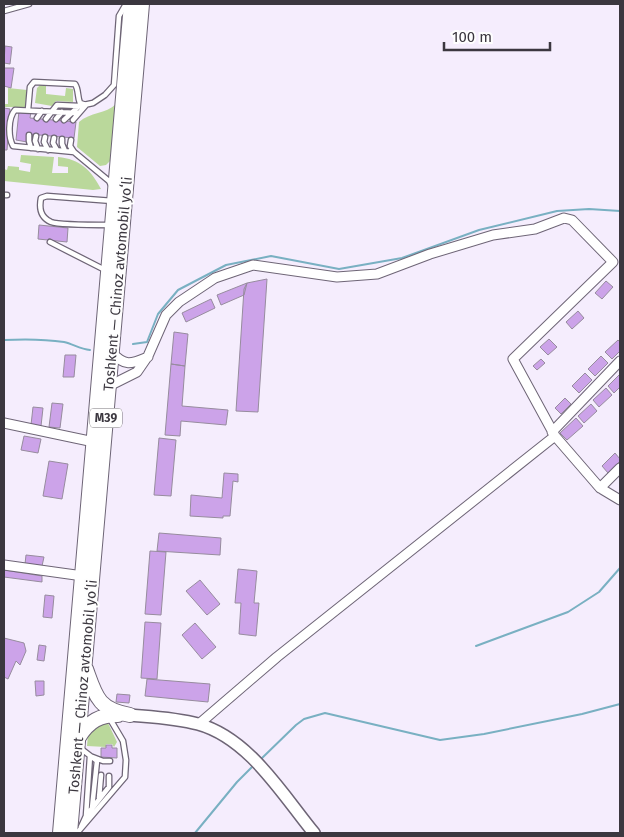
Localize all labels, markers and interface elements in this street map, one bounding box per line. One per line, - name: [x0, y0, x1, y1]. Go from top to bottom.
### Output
- scale bar: [444, 20, 550, 52]
- text: 100 m: [452, 28, 492, 46]
- street label: Toshkent — Chinoz avtomobil yoʻli: [100, 176, 136, 392]
- road number: M39: [90, 408, 122, 428]
- street label: Toshkent — Chinoz avtomobil yoʻli: [65, 579, 101, 795]

